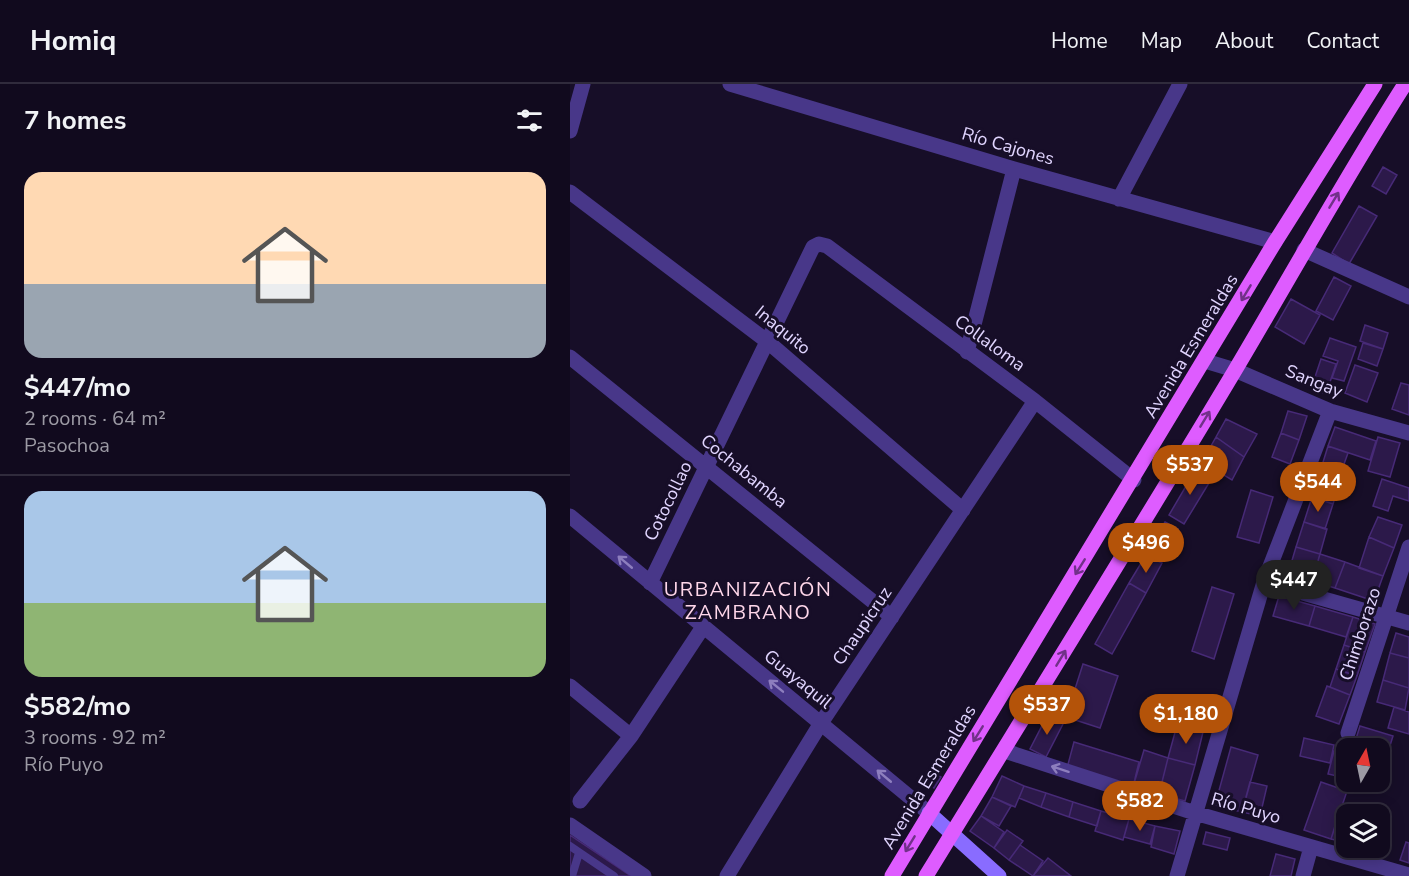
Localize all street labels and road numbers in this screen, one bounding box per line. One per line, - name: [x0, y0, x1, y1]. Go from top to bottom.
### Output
- street label: Río Cajones: [959, 121, 1057, 171]
- street label: Avenida Esmeraldas: [1138, 269, 1244, 423]
- street label: Inaquito: [750, 300, 816, 360]
- street label: Collaloma: [950, 309, 1030, 377]
- street label: Sangay: [1282, 359, 1347, 404]
- street label: Cochabamba: [696, 429, 792, 513]
- street label: Cotocollao: [638, 457, 698, 545]
- street label: Chaupicruz: [827, 582, 897, 670]
- street label: Chimborazo: [1334, 584, 1386, 684]
- street label: Guayaquil: [759, 644, 838, 714]
- street label: Avenida Esmeraldas: [876, 700, 982, 854]
- street label: Río Puyo: [1208, 787, 1284, 829]

